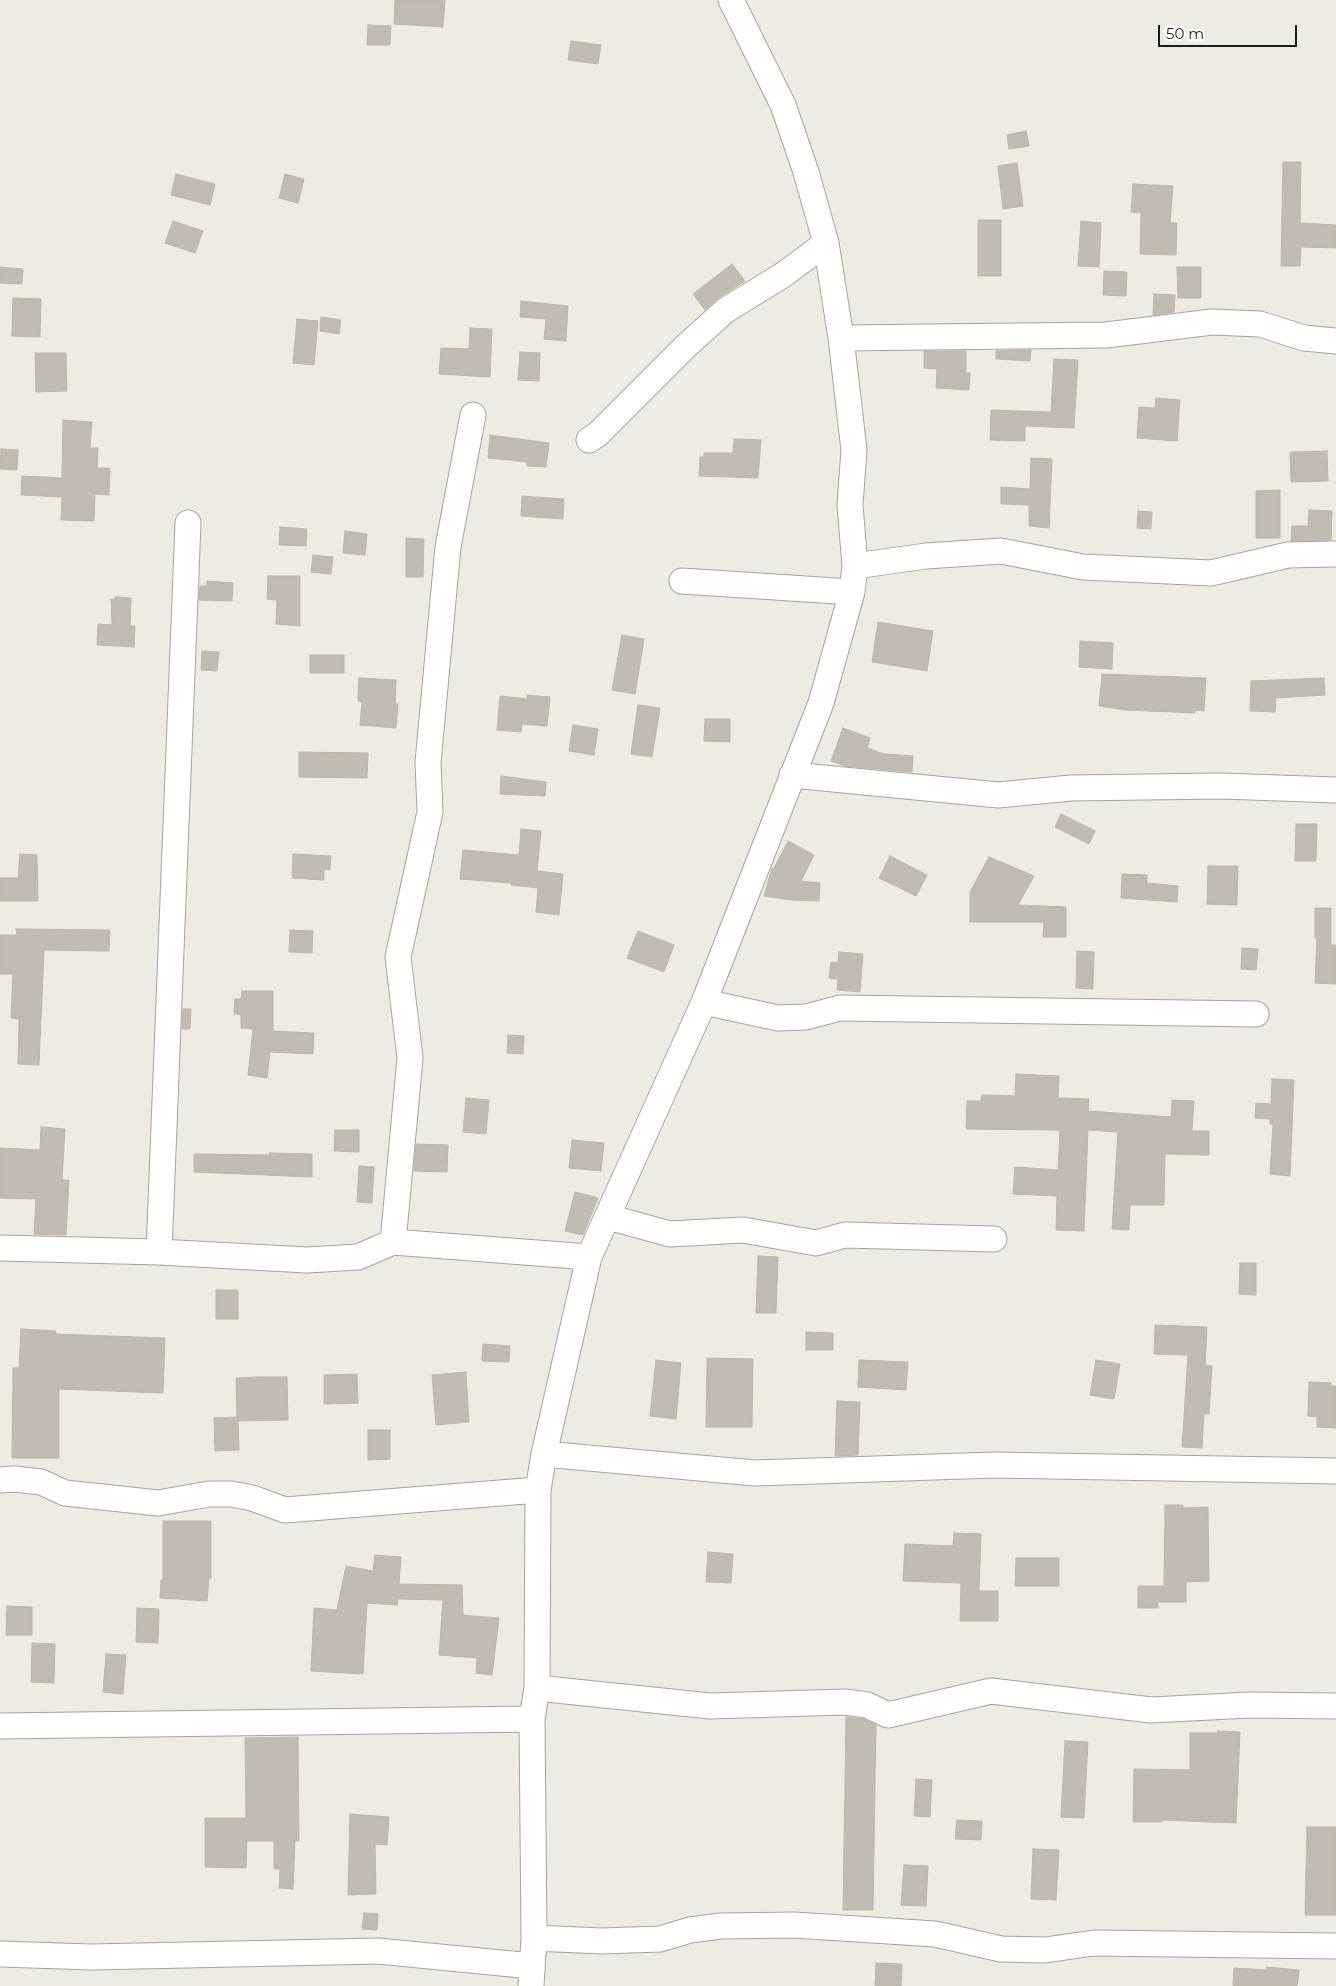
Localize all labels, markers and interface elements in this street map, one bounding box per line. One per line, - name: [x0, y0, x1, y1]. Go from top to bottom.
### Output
- scale bar: [1161, 15, 1300, 47]
- text: 50 m: [1166, 24, 1204, 43]

